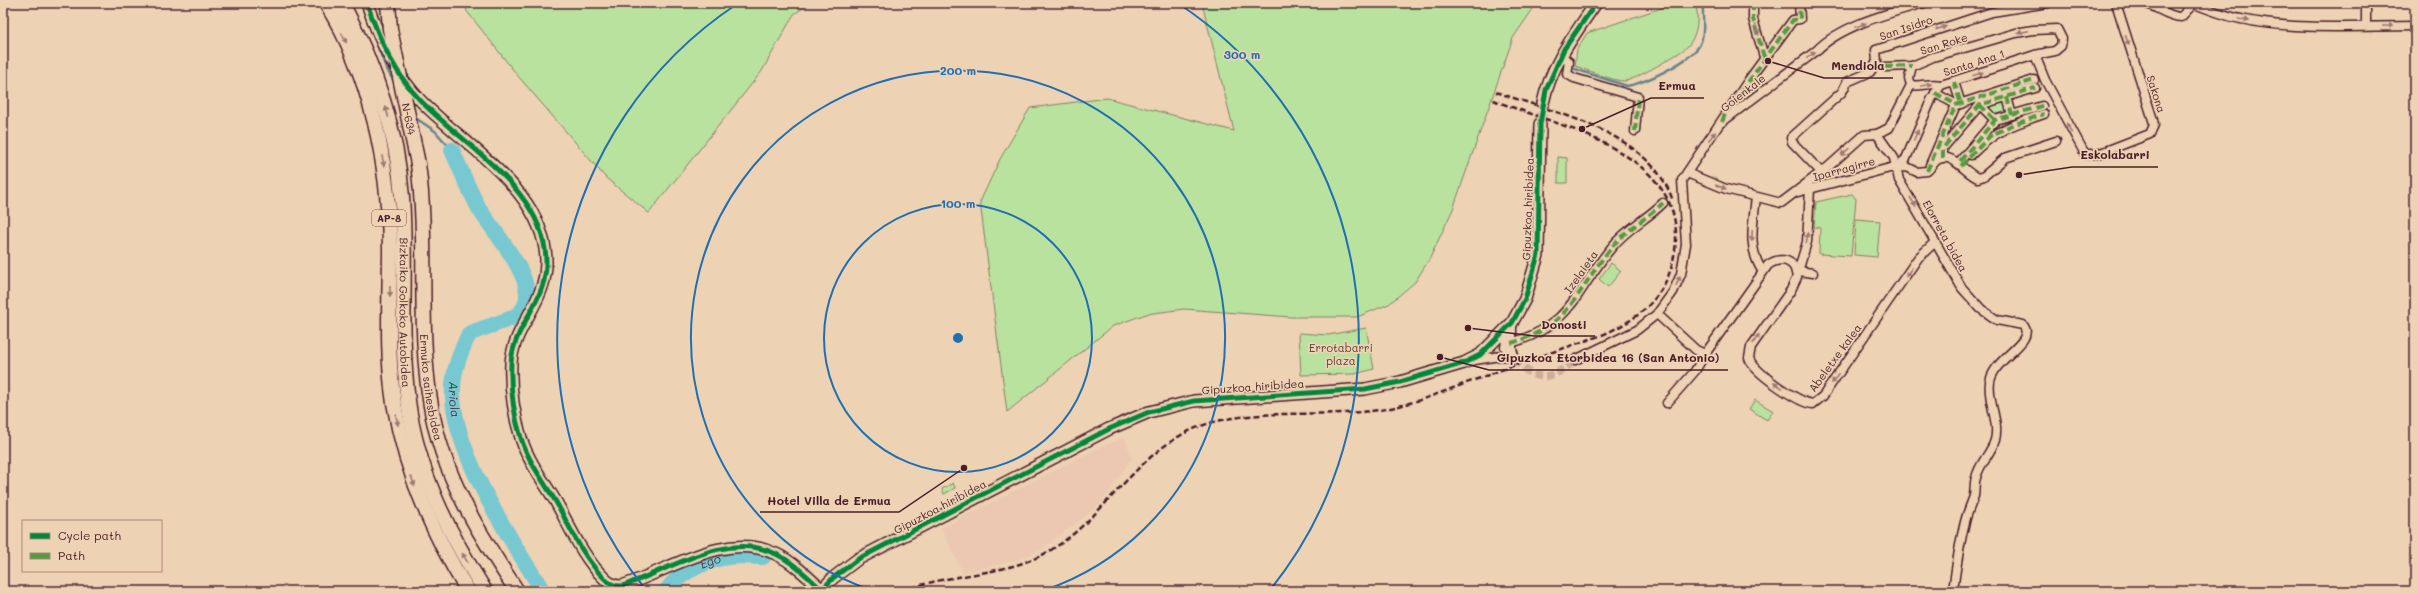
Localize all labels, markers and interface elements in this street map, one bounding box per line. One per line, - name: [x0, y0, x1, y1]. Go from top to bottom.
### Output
- street label: San Isidro: [1877, 11, 1935, 44]
- one-way arrow: [2238, 17, 2251, 23]
- one-way arrow: [1856, 21, 1868, 27]
- one-way arrow: [2382, 23, 2395, 29]
- one-way arrow: [1754, 25, 1760, 37]
- one-way arrow: [1936, 25, 1948, 31]
- street label: San Roke: [1918, 29, 1970, 58]
- one-way arrow: [2017, 29, 2029, 35]
- one-way arrow: [341, 32, 347, 43]
- one-way arrow: [2124, 35, 2130, 47]
- text: 300 m: [1224, 46, 1260, 62]
- street label: Santa Ana 1: [1941, 46, 2006, 79]
- one-way arrow: [1805, 51, 1816, 60]
- callout: Mendiola: [1824, 54, 1893, 78]
- text: Mendiola: [1831, 57, 1885, 73]
- text: 200 m: [940, 62, 976, 78]
- street label: Goienkale: [1717, 70, 1768, 115]
- one-way arrow: [1972, 71, 1984, 77]
- street label: Sakona: [2143, 73, 2170, 115]
- callout: Ermua: [1651, 74, 1704, 98]
- text: Ermua: [1658, 77, 1696, 93]
- one-way arrow: [1920, 81, 1932, 87]
- street label: N-634: [399, 102, 420, 137]
- one-way arrow: [384, 106, 390, 118]
- one-way arrow: [2066, 122, 2072, 134]
- one-way arrow: [1708, 130, 1716, 141]
- one-way arrow: [1913, 130, 1919, 141]
- callout: Eskolabarri: [2072, 143, 2158, 167]
- text: Eskolabarri: [2080, 146, 2150, 162]
- one-way arrow: [1840, 147, 1850, 156]
- street label: Iparragirre: [1811, 153, 1877, 184]
- one-way arrow: [380, 155, 386, 167]
- street label: Gipuzkoa hiribidea: [1518, 157, 1537, 261]
- one-way arrow: [1715, 184, 1727, 190]
- text: 100 m: [941, 195, 975, 211]
- one-way arrow: [1910, 196, 1917, 208]
- street label: Elorreta bidea: [1920, 197, 1971, 274]
- road number: AP-8: [372, 210, 406, 226]
- one-way arrow: [1749, 230, 1755, 243]
- one-way arrow: [1804, 232, 1810, 244]
- street label: Bizkaiko Golkoko Autobidea: [396, 237, 414, 388]
- street label: Izelaieta: [1560, 247, 1601, 296]
- one-way arrow: [1905, 267, 1913, 277]
- one-way arrow: [1675, 275, 1681, 287]
- one-way arrow: [387, 285, 393, 298]
- callout: Donosti: [1534, 312, 1595, 336]
- text: Donosti: [1541, 316, 1587, 332]
- street label: Abeletxe kalea: [1805, 320, 1865, 395]
- centre of rings: [951, 331, 965, 345]
- street label: Ermuko saihesbidea: [417, 334, 447, 442]
- one-way arrow: [1752, 334, 1760, 345]
- park label: Errotabarri plaza: [1309, 340, 1373, 368]
- callout: Gipuzkoa Etorbidea 16 (San Antonio): [1489, 346, 1728, 370]
- text: Gipuzkoa Etorbidea 16 (San Antonio): [1497, 349, 1719, 365]
- one-way arrow: [1831, 374, 1839, 385]
- street label: Gipuzkoa hiribidea: [1201, 375, 1305, 398]
- water label: Ariola: [446, 381, 465, 418]
- one-way arrow: [1772, 381, 1783, 389]
- one-way arrow: [395, 414, 401, 426]
- one-way arrow: [411, 475, 417, 487]
- street label: Gipuzkoa hiribidea: [891, 476, 989, 537]
- callout: Hotel Villa de Ermua: [760, 488, 899, 512]
- text: Hotel Villa de Ermua: [767, 492, 891, 508]
- legend: [22, 520, 162, 572]
- text: Cycle path: [58, 527, 121, 543]
- text: Path: [58, 547, 85, 563]
- water label: Ego: [697, 550, 722, 572]
- one-way arrow: [461, 553, 469, 563]

